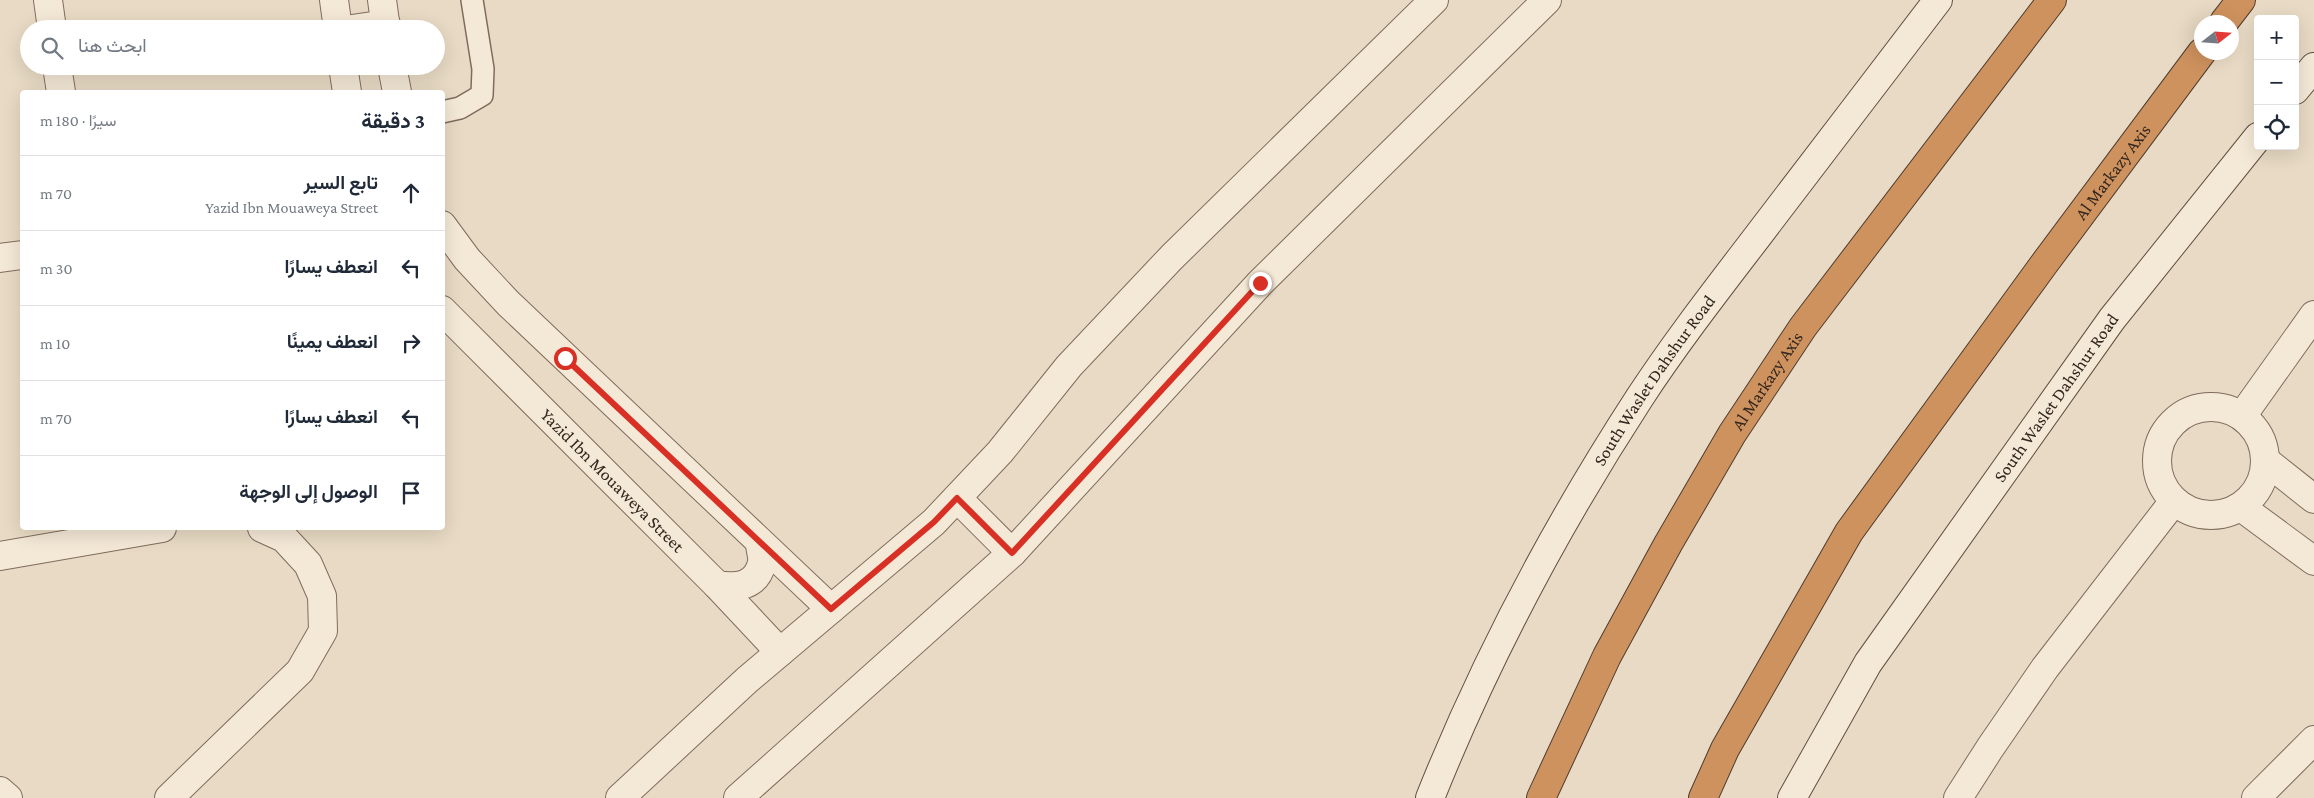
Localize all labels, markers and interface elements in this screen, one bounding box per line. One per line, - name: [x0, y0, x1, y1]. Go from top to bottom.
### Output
- north arrow: [2194, 15, 2239, 60]
- map controls: [2254, 15, 2299, 150]
- button: +: [2254, 15, 2299, 60]
- search box: [20, 20, 445, 75]
- icon: search: [38, 34, 66, 62]
- text: ابحث هنا: [78, 35, 147, 56]
- button: −: [2254, 60, 2299, 105]
- button: locate: [2254, 105, 2299, 150]
- text: 3 دقيقة: [361, 109, 425, 133]
- text: سيرًا · 180 m: [40, 112, 116, 129]
- street label: Al Markazy Axis: [2071, 120, 2155, 224]
- text: تابع السير: [303, 172, 378, 193]
- icon: ahead: [397, 179, 425, 207]
- text: 70 m: [40, 185, 72, 202]
- text: Yazid Ibn Mouaweya Street: [205, 199, 378, 216]
- icon: left: [397, 254, 425, 282]
- text: انعطف يسارًا: [284, 256, 378, 277]
- text: 30 m: [40, 260, 73, 277]
- route end: [1249, 272, 1272, 295]
- street label: South Waslet Dahshur Road: [1589, 291, 1719, 469]
- street label: South Waslet Dahshur Road: [1990, 309, 2123, 486]
- street label: Al Markazy Axis: [1727, 328, 1807, 434]
- icon: right: [397, 329, 425, 357]
- text: انعطف يمينًا: [287, 331, 378, 352]
- text: 10 m: [40, 335, 70, 352]
- route start: [554, 347, 577, 370]
- icon: left: [397, 404, 425, 432]
- street label: Yazid Ibn Mouaweya Street: [537, 405, 689, 557]
- text: انعطف يسارًا: [284, 406, 378, 427]
- text: 70 m: [40, 410, 72, 427]
- icon: arrive: [397, 479, 425, 507]
- text: الوصول إلى الوجهة: [239, 481, 378, 502]

